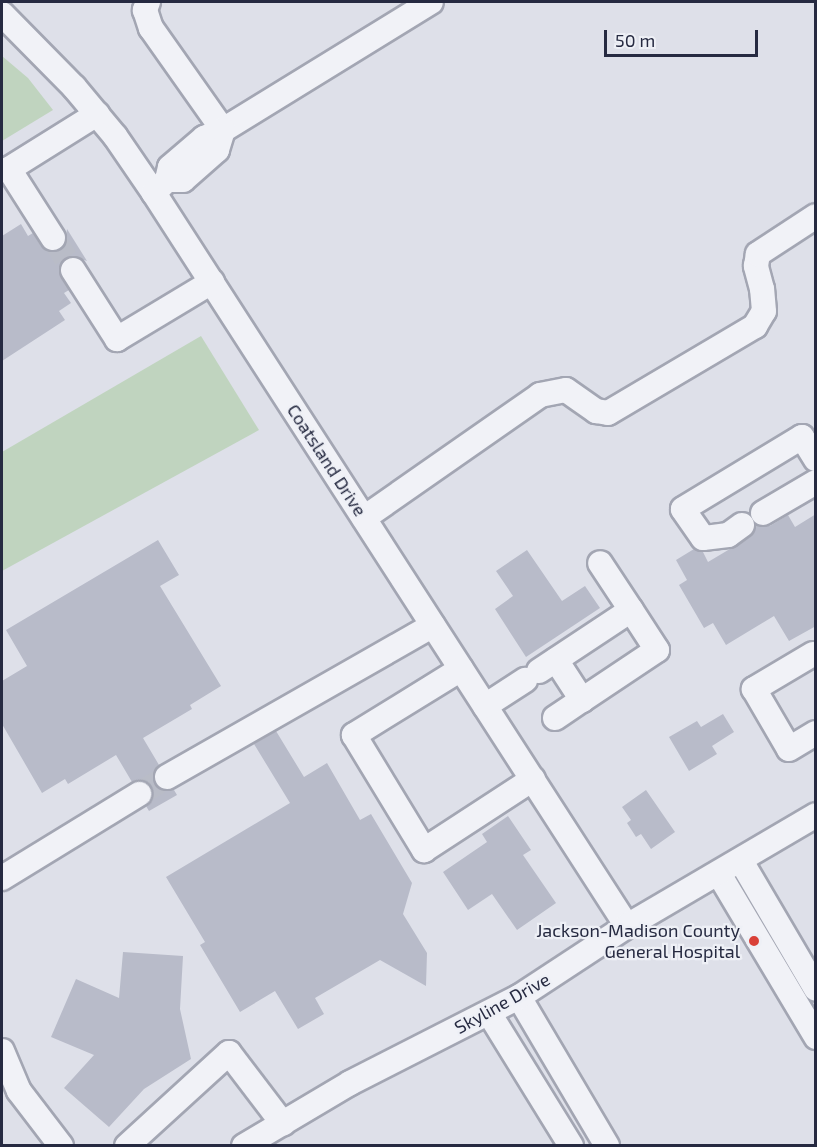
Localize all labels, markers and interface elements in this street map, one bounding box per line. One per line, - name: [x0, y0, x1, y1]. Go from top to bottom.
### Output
- scale bar: [607, 18, 762, 56]
- text: 50 m: [615, 29, 655, 51]
- street label: Coatsland Drive: [283, 400, 371, 520]
- place label: Jackson-Madison County General Hospital: [536, 920, 740, 962]
- marker: Jackson-Madison County General Hospital: [745, 932, 763, 950]
- street label: Skyline Drive: [451, 968, 553, 1038]

